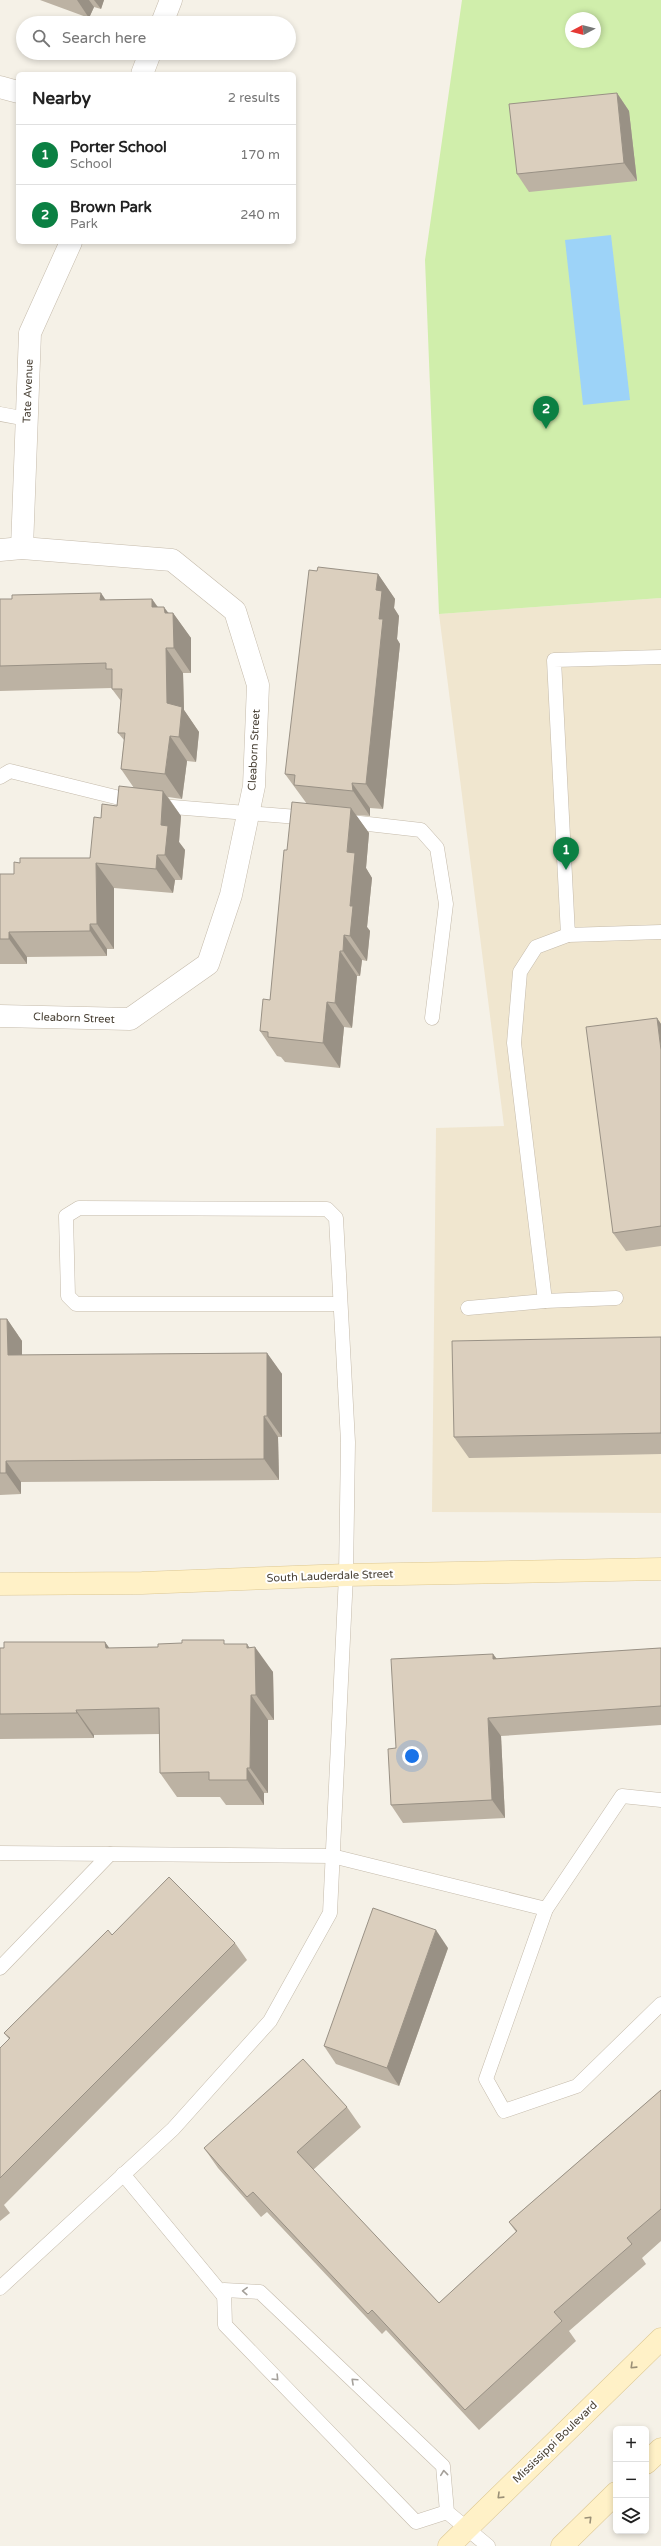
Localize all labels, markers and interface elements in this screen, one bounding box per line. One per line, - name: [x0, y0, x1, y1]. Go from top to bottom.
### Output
- north arrow: [565, 12, 601, 48]
- search box: [16, 16, 296, 60]
- icon: search: [30, 27, 52, 49]
- text: Search here: [62, 29, 146, 47]
- text: Nearby: [32, 88, 91, 109]
- text: 2 results: [228, 90, 280, 106]
- text: Porter School: [70, 138, 167, 156]
- text: 1: [41, 147, 49, 163]
- text: 170 m: [240, 147, 280, 163]
- text: School: [70, 156, 112, 172]
- text: Brown Park: [70, 198, 152, 216]
- text: 2: [41, 207, 49, 223]
- text: 240 m: [240, 207, 280, 223]
- text: Park: [70, 216, 98, 232]
- street label: Tate Avenue: [20, 359, 36, 423]
- pin: 2: [533, 396, 559, 429]
- street label: Cleaborn Street: [245, 709, 263, 791]
- pin: 1: [553, 837, 579, 870]
- street label: Cleaborn Street: [33, 1010, 115, 1026]
- street label: South Lauderdale Street: [266, 1567, 394, 1585]
- your location: [402, 1746, 422, 1766]
- one-way arrow: [242, 2287, 248, 2296]
- one-way arrow: [630, 2361, 638, 2369]
- one-way arrow: [271, 2373, 279, 2381]
- one-way arrow: [351, 2378, 359, 2386]
- street label: Mississippi Boulevard: [510, 2398, 600, 2486]
- map controls: [613, 2426, 649, 2534]
- button: +: [613, 2426, 649, 2462]
- button: −: [613, 2462, 649, 2498]
- one-way arrow: [439, 2470, 448, 2476]
- one-way arrow: [497, 2491, 505, 2499]
- button: layers: [613, 2498, 649, 2534]
- one-way arrow: [584, 2517, 592, 2524]

